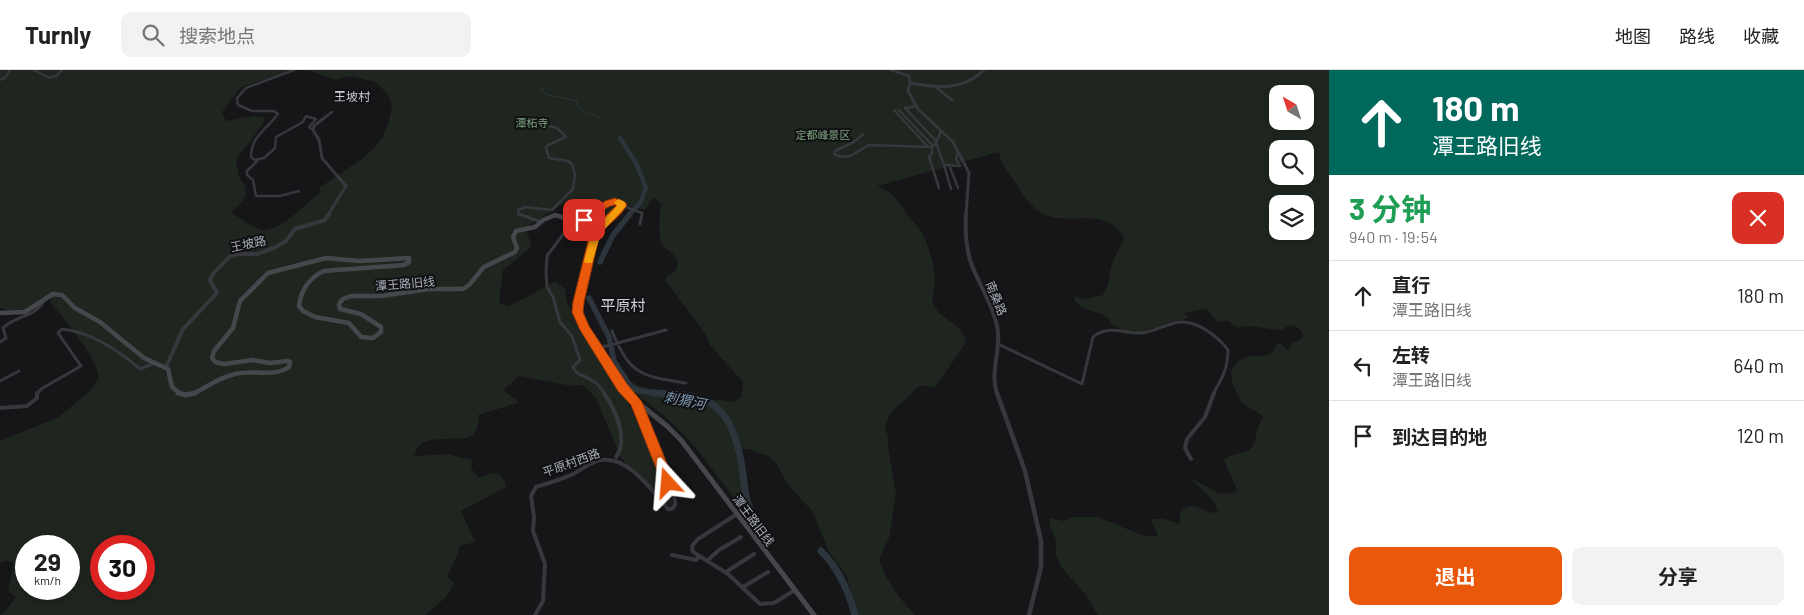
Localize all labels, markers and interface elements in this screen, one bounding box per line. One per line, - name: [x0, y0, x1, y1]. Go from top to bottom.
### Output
- search box: [121, 12, 471, 57]
- text: Turnly: [25, 20, 91, 49]
- icon: search: [139, 21, 167, 49]
- text: 搜索地点: [179, 24, 255, 47]
- text: 地图: [1615, 25, 1651, 47]
- text: 路线: [1679, 25, 1715, 47]
- text: 收藏: [1743, 25, 1779, 47]
- north arrow: [1269, 85, 1314, 130]
- map controls: [1269, 85, 1314, 240]
- text: 180 m: [1432, 86, 1520, 128]
- district label: 王坡村: [334, 89, 371, 103]
- icon: ahead: [1349, 90, 1414, 155]
- park label: 潭柘寺: [516, 116, 549, 129]
- park label: 定都峰景区: [796, 128, 851, 141]
- text: 潭王路旧线: [1432, 132, 1542, 158]
- button: search: [1269, 140, 1314, 185]
- text: 3 分钟: [1349, 190, 1431, 226]
- button: close: [1732, 192, 1784, 244]
- button: layers: [1269, 195, 1314, 240]
- pin: [563, 199, 605, 241]
- icon: arrive: [570, 206, 598, 234]
- text: 940 m · 19:54: [1349, 227, 1438, 246]
- street label: 王坡路: [229, 232, 267, 254]
- street label: 潭王路旧线: [374, 273, 436, 293]
- text: 直行: [1392, 273, 1430, 296]
- street label: 南桑路: [984, 279, 1010, 317]
- icon: ahead: [1349, 282, 1377, 310]
- text: 180 m: [1737, 284, 1784, 307]
- district label: 平原村: [600, 296, 646, 314]
- text: 潭王路旧线: [1392, 300, 1472, 319]
- text: 左转: [1392, 343, 1430, 366]
- icon: left: [1349, 352, 1377, 380]
- text: 640 m: [1733, 354, 1784, 377]
- text: 潭王路旧线: [1392, 370, 1472, 389]
- water label: 刺猬河: [663, 388, 710, 413]
- icon: arrive: [1349, 422, 1377, 450]
- text: 120 m: [1737, 424, 1784, 447]
- text: 到达目的地: [1392, 425, 1487, 448]
- street label: 平原村西路: [540, 445, 602, 479]
- position arrow: [641, 456, 693, 508]
- street label: 潭王路旧线: [730, 492, 778, 548]
- speed limit sign: 30: [90, 535, 155, 600]
- text: 29: [34, 546, 61, 576]
- button: 退出: [1349, 547, 1562, 605]
- button: 分享: [1572, 547, 1784, 605]
- text: km/h: [34, 573, 61, 587]

